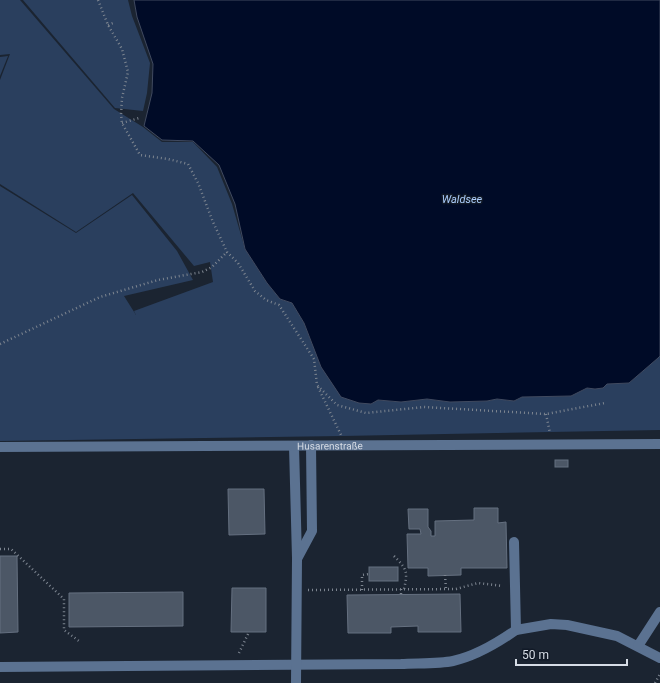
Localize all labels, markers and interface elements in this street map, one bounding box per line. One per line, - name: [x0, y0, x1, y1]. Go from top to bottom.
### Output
- water label: Waldsee: [442, 193, 483, 206]
- street label: Husarenstraße: [297, 440, 363, 452]
- scale bar: [516, 641, 627, 667]
- text: 50 m: [522, 648, 549, 662]

